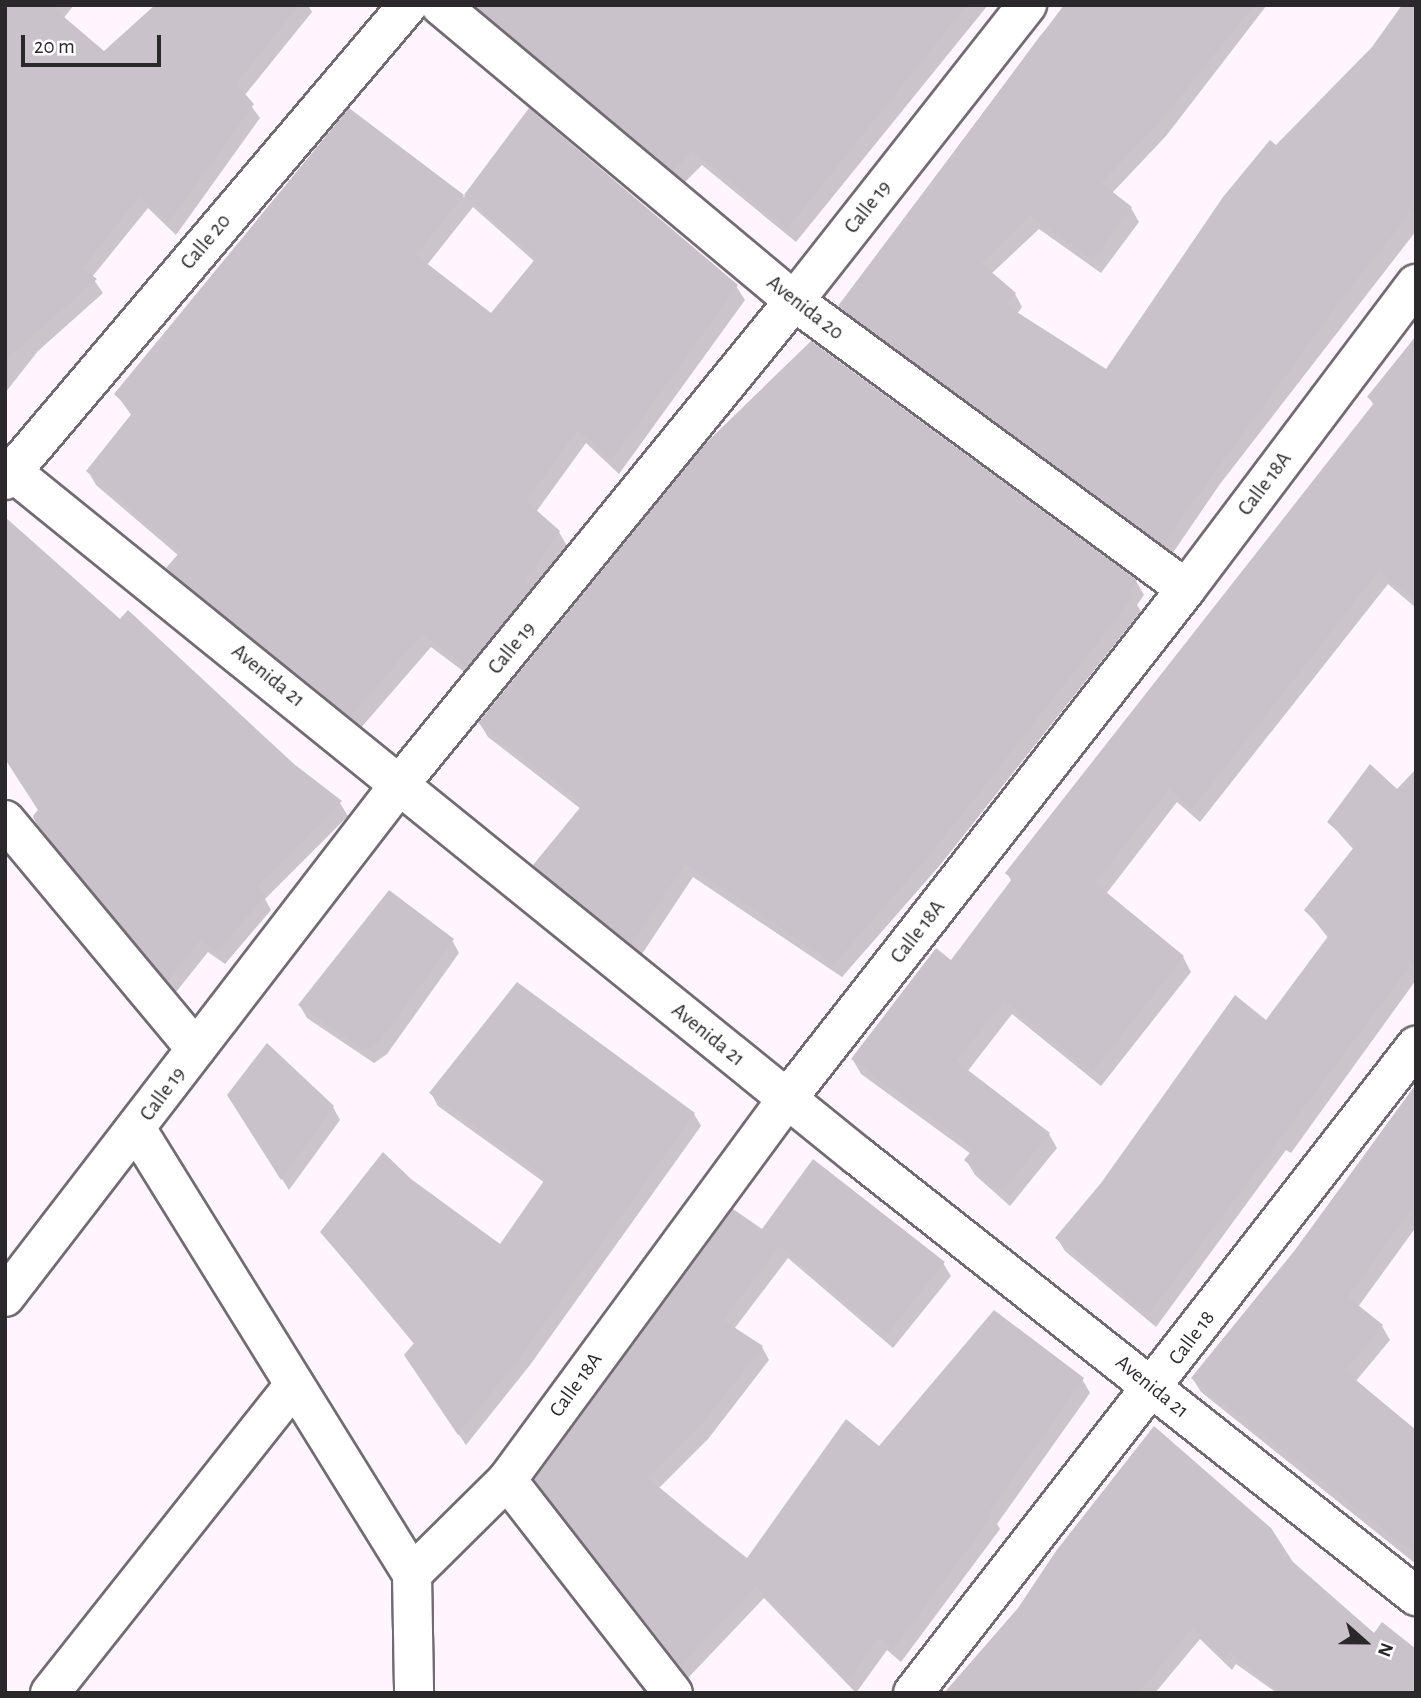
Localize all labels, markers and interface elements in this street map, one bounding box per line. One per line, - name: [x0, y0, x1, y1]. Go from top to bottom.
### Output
- scale bar: [24, 21, 164, 65]
- text: 20 m: [34, 36, 75, 57]
- street label: Calle 19: [839, 175, 897, 239]
- street label: Calle 20: [176, 209, 236, 275]
- street label: Avenida 20: [762, 270, 848, 346]
- street label: Calle 18A: [1233, 447, 1297, 521]
- street label: Calle 19: [483, 616, 541, 680]
- street label: Avenida 21: [226, 639, 310, 713]
- street label: Calle 18A: [885, 895, 951, 969]
- street label: Avenida 21: [666, 998, 750, 1072]
- street label: Calle 19: [135, 1062, 191, 1126]
- street label: Calle 18: [1163, 1306, 1221, 1370]
- street label: Calle 18A: [544, 1348, 608, 1422]
- street label: Avenida 21: [1110, 1350, 1194, 1424]
- north arrow: [1330, 1607, 1400, 1677]
- text: N: [1374, 1640, 1396, 1659]

